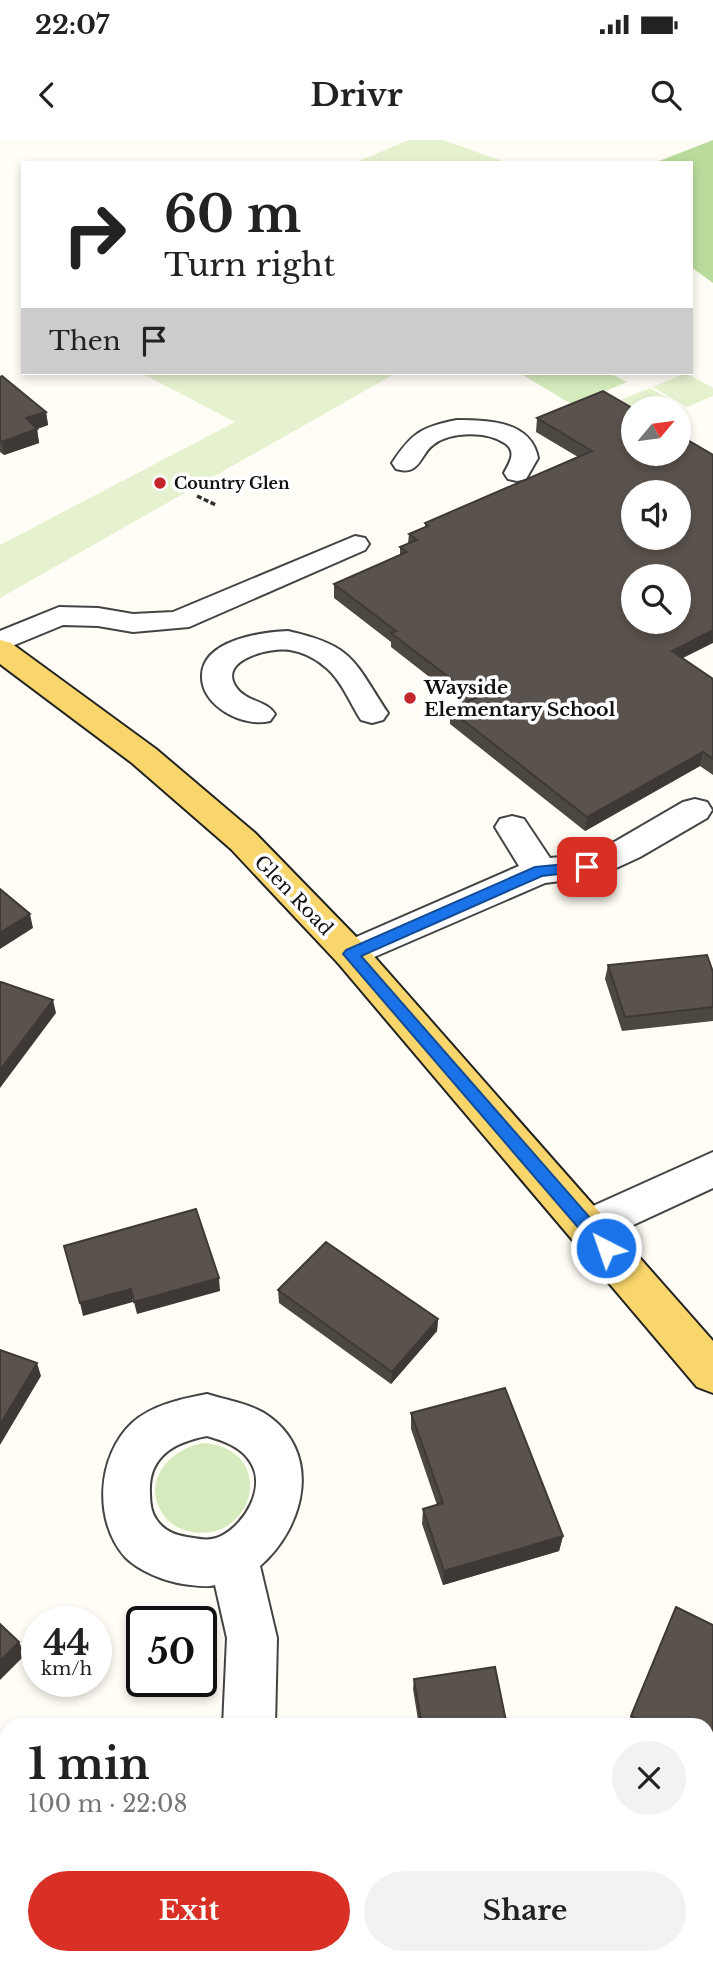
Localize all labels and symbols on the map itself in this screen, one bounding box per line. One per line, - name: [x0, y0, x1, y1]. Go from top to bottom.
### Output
- north arrow: [621, 396, 691, 466]
- place label: Country Glen: [174, 473, 290, 493]
- marker: Country Glen: [152, 475, 168, 491]
- place label: Wayside Elementary School: [423, 676, 616, 721]
- marker: Wayside Elementary School: [402, 690, 418, 706]
- pin: [557, 837, 617, 897]
- street label: Glen Road: [250, 850, 338, 940]
- position arrow: [569, 1211, 643, 1285]
- speed limit sign: 50: [126, 1606, 217, 1697]

